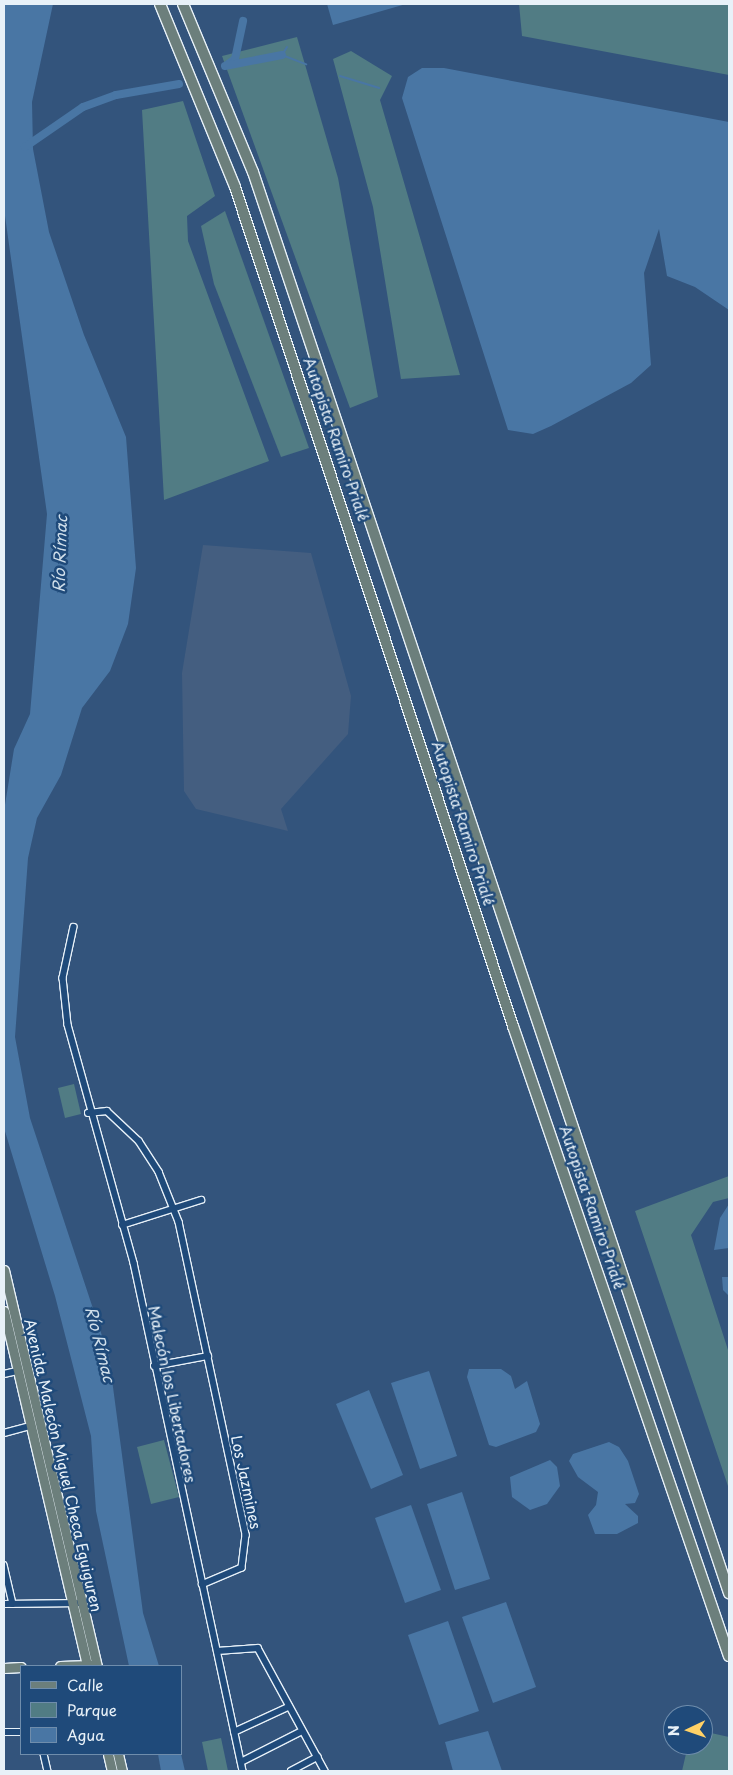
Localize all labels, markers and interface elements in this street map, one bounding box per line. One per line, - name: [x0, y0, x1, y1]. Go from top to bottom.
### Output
- street label: Autopista Ramiro Prialé: [300, 354, 374, 524]
- water label: Río Rímac: [48, 515, 70, 593]
- street label: Autopista Ramiro Prialé: [429, 738, 499, 908]
- street label: Autopista Ramiro Prialé: [556, 1122, 630, 1292]
- water label: Río Rímac: [82, 1304, 120, 1384]
- street label: Malecón los Libertadores: [145, 1304, 201, 1484]
- street label: Avenida Malecón Miguel Checa Eguiguren: [21, 1316, 107, 1614]
- street label: Los Jazmines: [228, 1433, 266, 1531]
- legend: [20, 1665, 182, 1755]
- text: Calle: [67, 1673, 104, 1696]
- text: Parque: [67, 1698, 117, 1721]
- north arrow: [663, 1705, 713, 1755]
- text: Agua: [67, 1723, 105, 1746]
- text: N: [663, 1725, 684, 1737]

